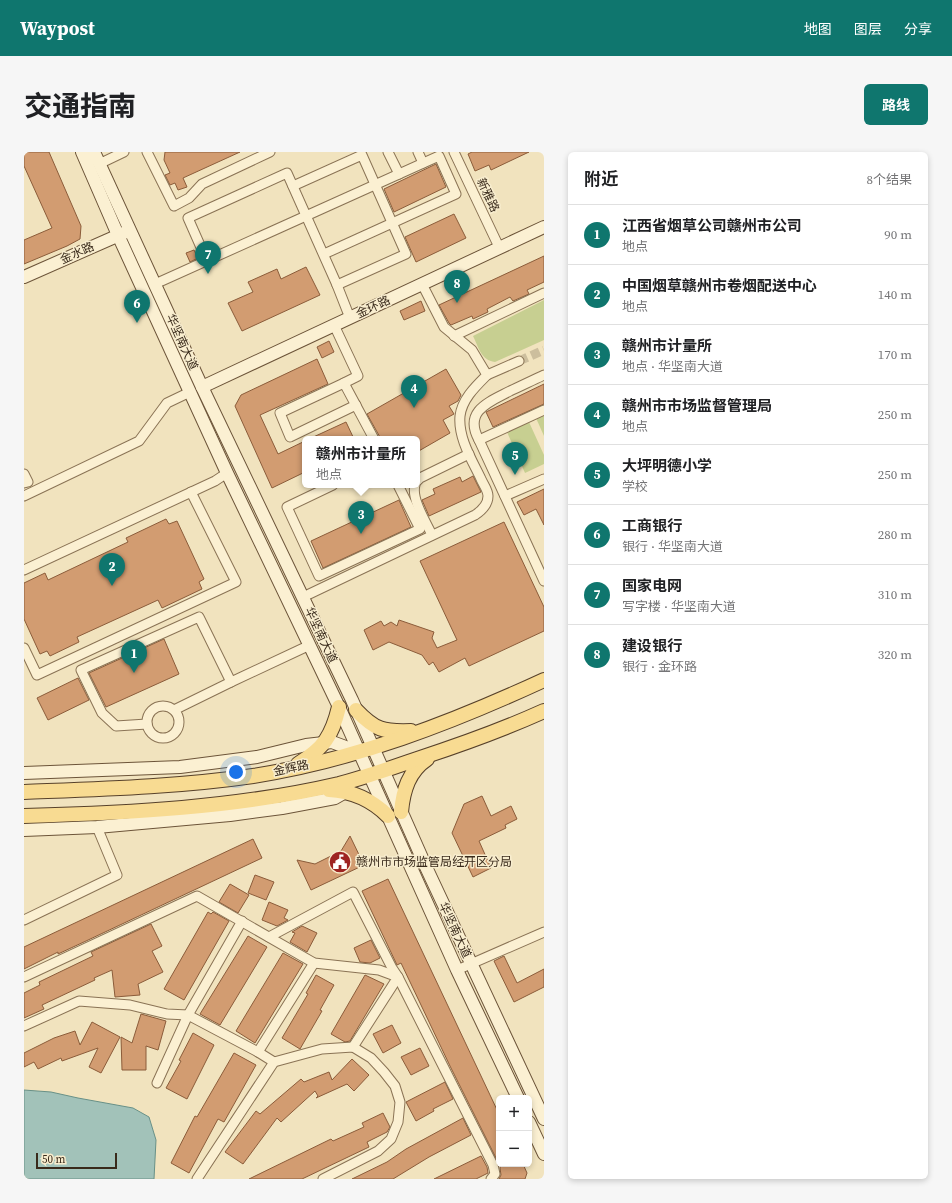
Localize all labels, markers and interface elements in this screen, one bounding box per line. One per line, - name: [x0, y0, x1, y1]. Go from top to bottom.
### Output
- text: Waypost: [20, 15, 95, 41]
- text: 地图: [804, 19, 832, 39]
- text: 图层: [854, 19, 882, 39]
- text: 分享: [904, 19, 932, 39]
- button: 路线: [864, 84, 928, 125]
- text: 交通指南: [24, 87, 136, 125]
- text: 附近: [584, 167, 618, 191]
- text: 8个结果: [866, 171, 912, 188]
- street label: 新雅路: [473, 175, 503, 215]
- text: 江西省烟草公司赣州市公司: [622, 215, 802, 236]
- text: 1: [593, 226, 601, 243]
- text: 90 m: [884, 226, 912, 243]
- street label: 金水路: [57, 238, 97, 268]
- text: 地点: [622, 238, 648, 255]
- pin: 7: [195, 241, 221, 274]
- pin: 8: [444, 270, 470, 303]
- text: 中国烟草赣州市卷烟配送中心: [622, 275, 817, 296]
- text: 2: [593, 286, 601, 303]
- text: 140 m: [878, 286, 912, 303]
- pin: 6: [124, 290, 150, 323]
- street label: 金环路: [353, 292, 393, 322]
- text: 地点: [622, 298, 648, 315]
- street label: 华坚南大道: [162, 311, 202, 373]
- text: 赣州市计量所: [622, 335, 712, 356]
- text: 3: [593, 346, 601, 363]
- text: 170 m: [878, 346, 912, 363]
- text: 地点 · 华坚南大道: [622, 358, 723, 375]
- pin: 4: [401, 375, 427, 408]
- text: 赣州市市场监督管理局: [622, 395, 772, 416]
- text: 4: [593, 406, 601, 423]
- text: 250 m: [878, 406, 912, 423]
- text: 地点: [622, 418, 648, 435]
- popup: [302, 436, 420, 488]
- pin: 5: [502, 442, 528, 475]
- text: 赣州市计量所: [316, 443, 406, 464]
- text: 大坪明德小学: [622, 455, 712, 476]
- text: 地点: [316, 466, 342, 483]
- text: 5: [593, 466, 601, 483]
- text: 250 m: [878, 466, 912, 483]
- text: 学校: [622, 478, 648, 495]
- pin: 3: [348, 501, 374, 534]
- text: 工商银行: [622, 515, 682, 536]
- text: 6: [593, 526, 601, 543]
- text: 280 m: [878, 526, 912, 543]
- text: 银行 · 华坚南大道: [622, 538, 723, 555]
- pin: 2: [99, 553, 125, 586]
- text: 国家电网: [622, 575, 682, 596]
- text: 7: [593, 586, 601, 603]
- text: 310 m: [878, 586, 912, 603]
- text: 写字楼 · 华坚南大道: [622, 598, 736, 615]
- street label: 华坚南大道: [301, 604, 341, 666]
- text: 建设银行: [622, 635, 682, 656]
- pin: 1: [121, 640, 147, 673]
- text: 8: [593, 646, 601, 663]
- text: 320 m: [878, 646, 912, 663]
- text: 银行 · 金环路: [622, 658, 697, 675]
- street label: 金辉路: [272, 756, 310, 780]
- your location: [226, 762, 246, 782]
- public building icon: 赣州市市场监管局经开区分局: [327, 849, 353, 875]
- place label: 赣州市市场监管局经开区分局: [356, 854, 512, 870]
- street label: 华坚南大道: [435, 899, 475, 961]
- map controls: [496, 1095, 532, 1167]
- button: +: [496, 1095, 532, 1131]
- button: −: [496, 1131, 532, 1167]
- scale bar: [36, 1151, 117, 1170]
- text: 50 m: [42, 1152, 65, 1167]

